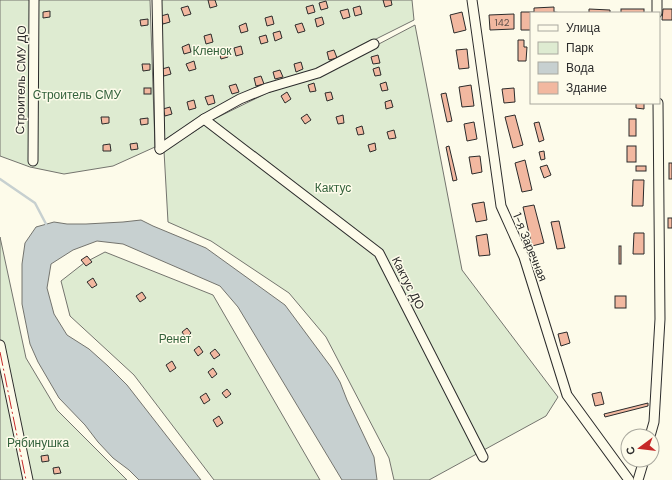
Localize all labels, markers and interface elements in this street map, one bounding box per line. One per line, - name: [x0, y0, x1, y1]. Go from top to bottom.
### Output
- legend: [530, 12, 660, 104]
- house number: 142: [495, 16, 510, 29]
- text: Улица: [566, 20, 600, 36]
- street label: Строитель СМУ ДО: [12, 25, 30, 135]
- text: Парк: [566, 40, 594, 56]
- park label: Кленок: [192, 43, 232, 59]
- text: Вода: [566, 60, 594, 76]
- text: Здание: [566, 80, 607, 96]
- park label: Строитель СМУ: [33, 87, 122, 103]
- park label: Кактус: [315, 180, 351, 196]
- street label: 1-я Заречная: [509, 210, 551, 284]
- street label: Кактус ДО: [388, 254, 428, 312]
- park label: Ренет: [159, 331, 192, 347]
- north arrow: [620, 428, 660, 468]
- park label: Рябинушка: [7, 435, 69, 451]
- text: С: [623, 445, 638, 456]

